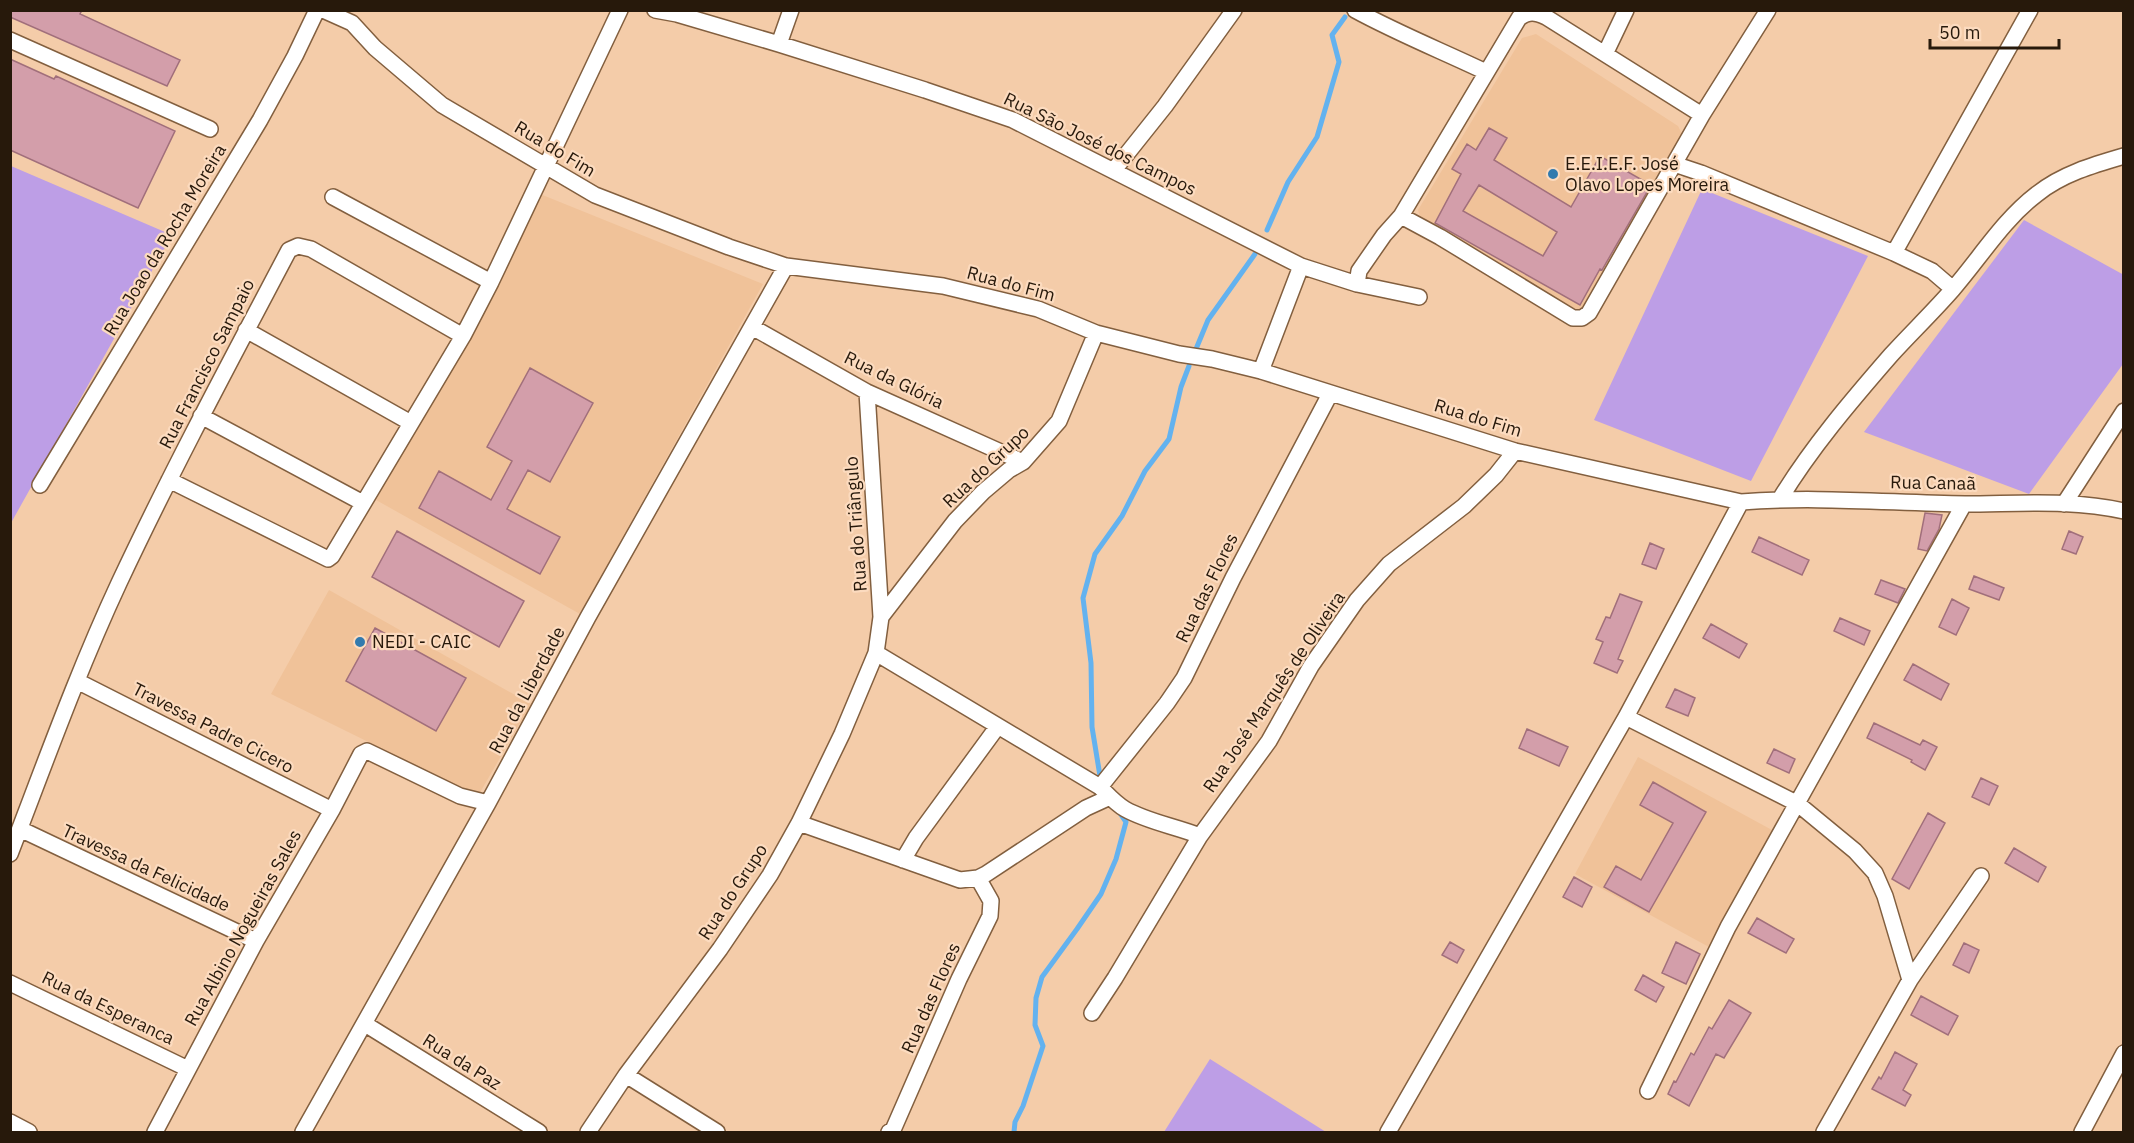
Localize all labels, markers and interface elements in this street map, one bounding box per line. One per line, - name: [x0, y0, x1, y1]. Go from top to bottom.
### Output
- scale bar: [1930, 12, 2059, 50]
- text: 50 m: [1939, 21, 1981, 44]
- street label: Rua São José dos Campos: [1000, 87, 1200, 200]
- street label: Rua do Fim: [510, 115, 600, 182]
- street label: Rua Joao da Rocha Moreira: [98, 139, 231, 340]
- place label: E.E.I.E.F. José Olavo Lopes Moreira: [1565, 152, 1730, 196]
- marker: E.E.I.E.F. José Olavo Lopes Moreira: [1546, 167, 1560, 181]
- street label: Rua do Fim: [964, 261, 1058, 306]
- street label: Rua Francisco Sampaio: [154, 275, 259, 453]
- street label: Rua da Glória: [841, 346, 948, 414]
- street label: Rua do Fim: [1431, 393, 1525, 442]
- street label: Rua do Grupo: [938, 421, 1034, 513]
- street label: Rua do Triângulo: [839, 456, 872, 592]
- street label: Rua Canaã: [1890, 470, 1977, 495]
- street label: Rua das Flores: [1170, 529, 1243, 646]
- street label: Rua José Marquês de Oliveira: [1198, 586, 1350, 797]
- street label: Rua da Liberdade: [483, 622, 570, 757]
- place label: NEDI - CAIC: [372, 630, 471, 653]
- marker: NEDI - CAIC: [353, 635, 367, 649]
- street label: Travessa Padre Cicero: [129, 677, 298, 778]
- street label: Travessa da Felicidade: [59, 819, 234, 917]
- street label: Rua Albino Nogueiras Sales: [179, 825, 306, 1030]
- street label: Rua do Grupo: [693, 839, 772, 944]
- street label: Rua das Flores: [896, 939, 965, 1057]
- street label: Rua da Esperanca: [38, 966, 179, 1050]
- street label: Rua da Paz: [419, 1028, 506, 1095]

